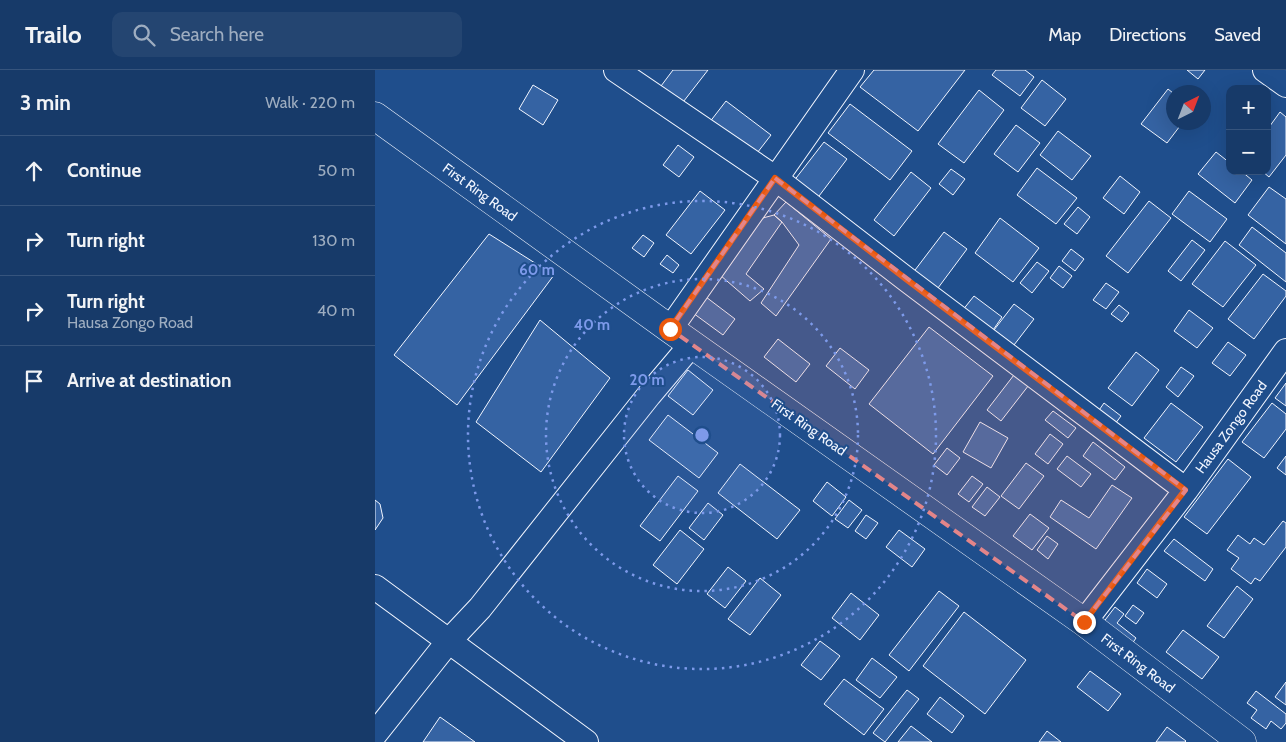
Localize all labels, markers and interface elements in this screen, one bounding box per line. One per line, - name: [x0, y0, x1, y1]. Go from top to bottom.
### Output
- search box: [112, 12, 462, 57]
- text: Trailo: [25, 20, 82, 49]
- icon: search: [130, 21, 158, 49]
- text: Search here: [170, 23, 264, 46]
- text: Map: [1048, 24, 1081, 46]
- text: Directions: [1109, 24, 1186, 46]
- text: Saved: [1214, 24, 1261, 46]
- north arrow: [1166, 85, 1211, 130]
- map controls: [1226, 85, 1271, 175]
- button: +: [1226, 85, 1271, 130]
- text: 3 min: [20, 90, 71, 115]
- text: Walk · 220 m: [265, 93, 355, 112]
- button: −: [1226, 130, 1271, 175]
- icon: ahead: [20, 157, 48, 185]
- text: Continue: [67, 159, 141, 182]
- street label: First Ring Road: [439, 159, 521, 225]
- text: 50 m: [318, 161, 355, 180]
- icon: right: [20, 227, 48, 255]
- text: Turn right: [67, 229, 145, 252]
- text: 130 m: [312, 231, 355, 250]
- text: 60 m: [519, 261, 555, 279]
- text: Turn right: [67, 290, 145, 313]
- icon: right: [20, 297, 48, 325]
- text: 40 m: [317, 301, 355, 320]
- text: Hausa Zongo Road: [67, 313, 193, 332]
- text: 40 m: [574, 316, 610, 334]
- route start: [659, 318, 682, 341]
- icon: arrive: [20, 367, 48, 395]
- text: Arrive at destination: [67, 369, 231, 392]
- text: 20 m: [630, 371, 664, 389]
- street label: Hausa Zongo Road: [1191, 377, 1271, 477]
- street label: First Ring Road: [768, 394, 850, 460]
- centre of rings: [693, 426, 711, 444]
- route end: [1073, 611, 1096, 634]
- street label: First Ring Road: [1097, 629, 1179, 697]

